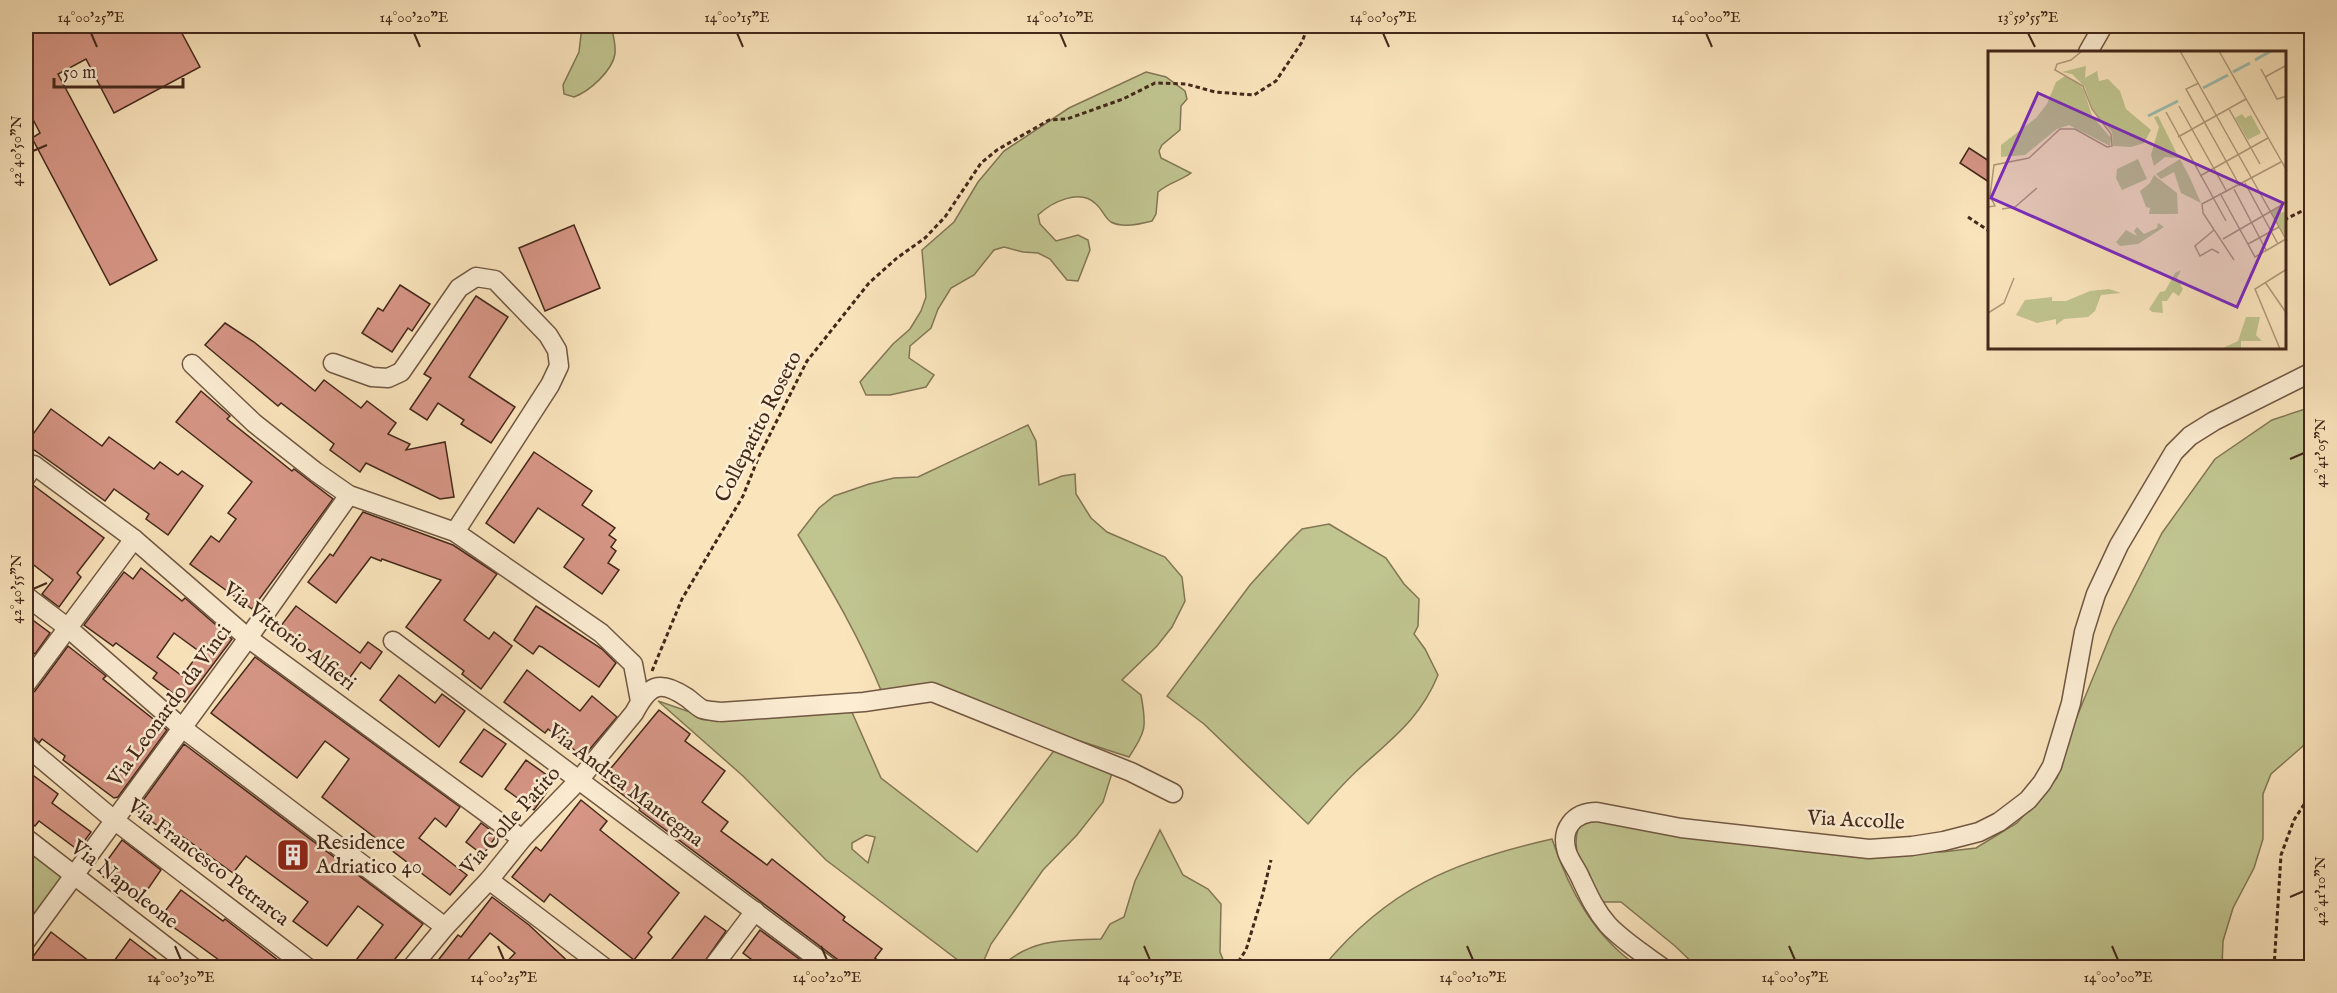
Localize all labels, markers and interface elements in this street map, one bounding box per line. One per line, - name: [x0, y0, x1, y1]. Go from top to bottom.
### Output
- text: 14°00'25"E: [58, 8, 124, 27]
- text: 14°00'20"E: [380, 8, 448, 27]
- text: 14°00'15"E: [704, 8, 770, 27]
- text: 14°00'10"E: [1026, 8, 1094, 27]
- text: 14°00'05"E: [1349, 8, 1417, 27]
- text: 14°00'00"E: [1671, 8, 1741, 27]
- text: 13°59'55"E: [1998, 8, 2058, 27]
- scale bar: [54, 51, 183, 89]
- inset map: [1988, 51, 2286, 350]
- text: 50 m: [63, 62, 96, 85]
- text: 42°40'50"N: [7, 115, 26, 187]
- street label: Collepatito Roseto: [709, 347, 809, 507]
- text: 42°41'05"N: [2311, 418, 2330, 488]
- text: 42°40'55"N: [7, 554, 26, 624]
- street label: Via Vittorio Alfieri: [216, 576, 361, 698]
- street label: Via Leonardo da Vinci: [101, 620, 238, 793]
- street label: Via Andrea Mantegna: [541, 718, 709, 854]
- street label: Via Colle Patito: [454, 761, 567, 882]
- street label: Via Francesco Petrarca: [121, 793, 295, 933]
- street label: Via Accolle: [1806, 805, 1906, 837]
- place label: Residence Adriatico 40: [315, 830, 422, 881]
- street label: Via Napoleone: [64, 834, 184, 936]
- building icon: Residence Adriatico 40: [275, 837, 311, 873]
- text: 42°41'10"N: [2311, 856, 2330, 926]
- text: 14°00'30"E: [147, 968, 215, 987]
- text: 14°00'25"E: [471, 968, 537, 987]
- text: 14°00'20"E: [793, 968, 861, 987]
- text: 14°00'15"E: [1117, 968, 1183, 987]
- text: 14°00'10"E: [1439, 968, 1507, 987]
- text: 14°00'05"E: [1761, 968, 1829, 987]
- text: 14°00'00"E: [2083, 968, 2153, 987]

